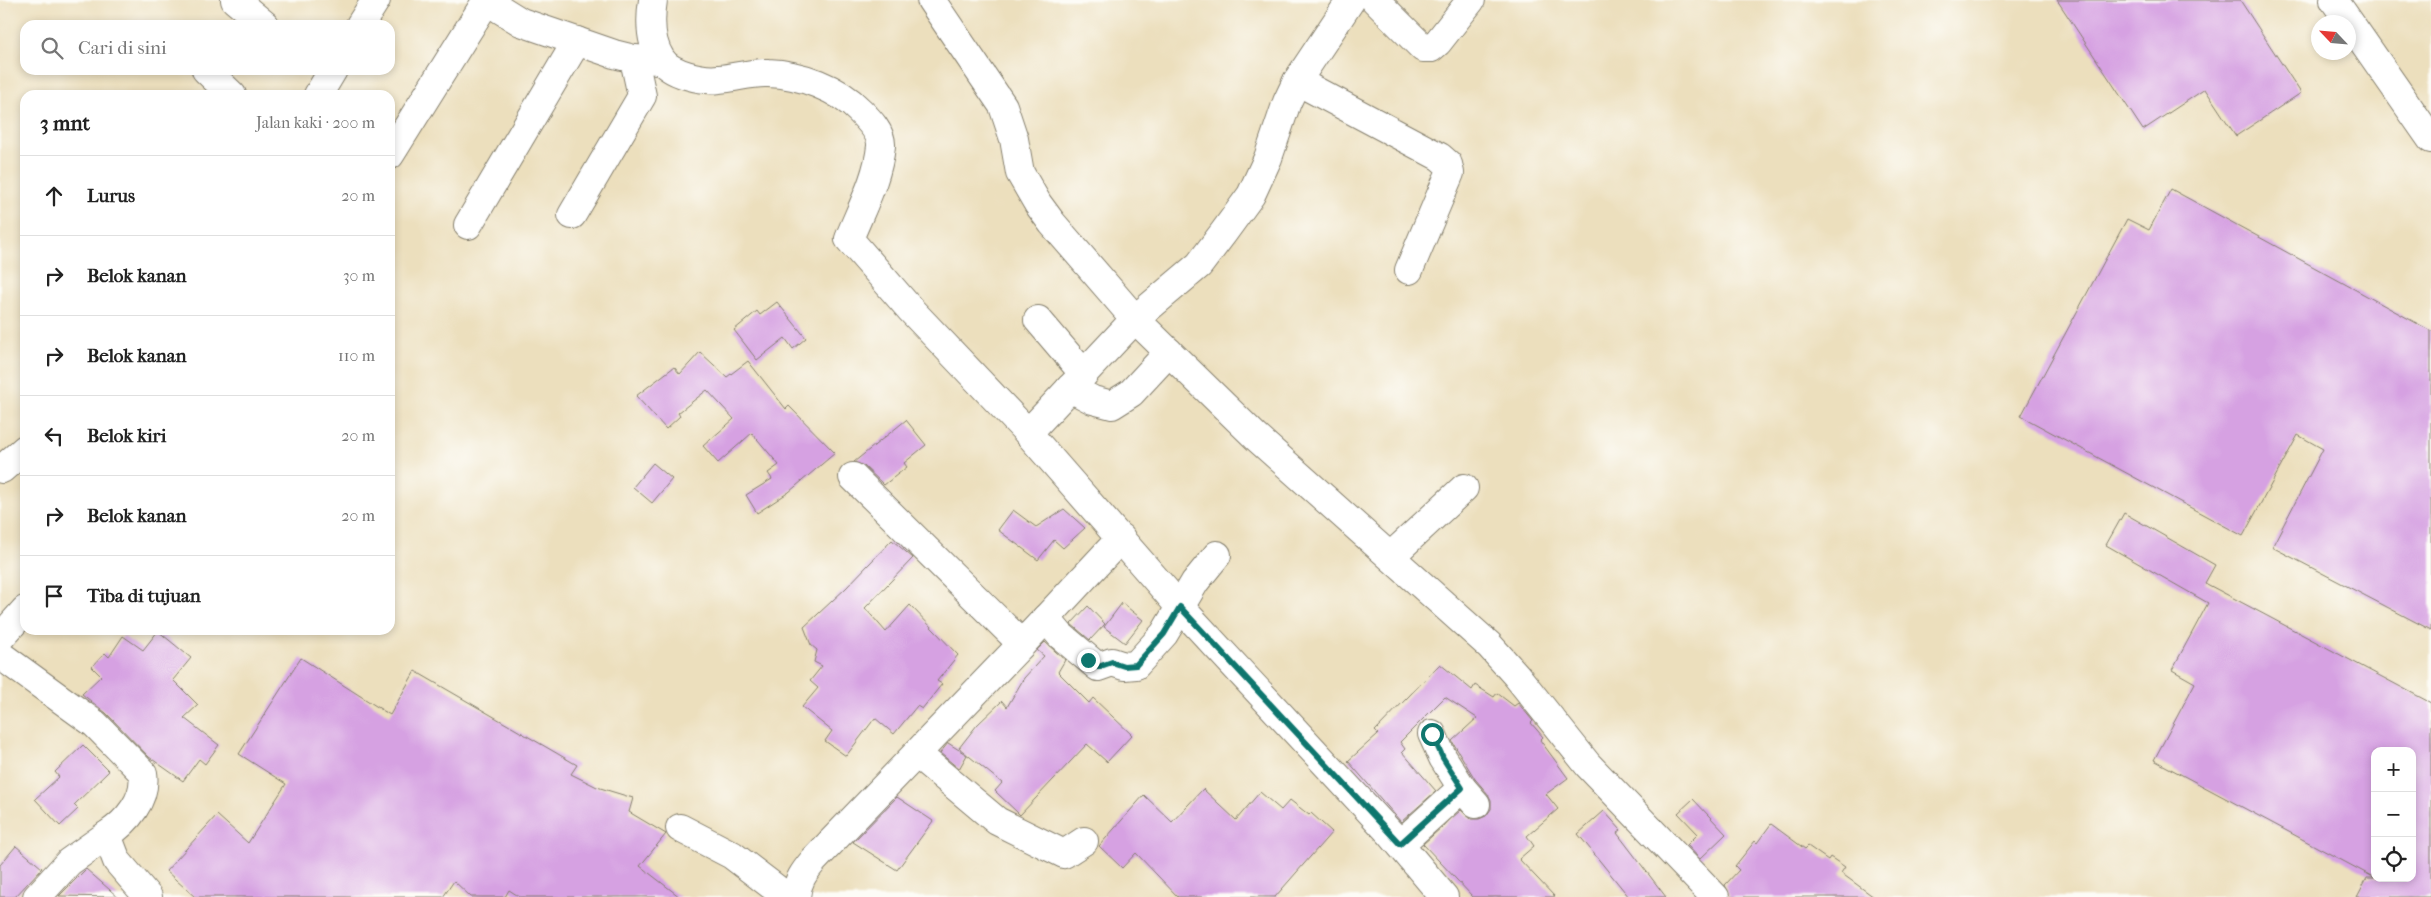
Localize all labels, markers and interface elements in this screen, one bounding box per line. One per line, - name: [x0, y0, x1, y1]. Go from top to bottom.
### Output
- north arrow: [2311, 15, 2356, 60]
- search box: [20, 20, 395, 75]
- icon: search: [38, 34, 66, 62]
- text: Cari di sini: [78, 37, 167, 59]
- text: 3 mnt: [40, 111, 90, 135]
- text: Jalan kaki · 200 m: [256, 113, 375, 132]
- icon: ahead: [40, 182, 68, 210]
- text: Lurus: [87, 185, 135, 207]
- text: 20 m: [341, 186, 375, 205]
- icon: right: [40, 262, 68, 290]
- text: Belok kanan: [87, 265, 187, 287]
- text: 30 m: [343, 266, 375, 285]
- icon: right: [40, 342, 68, 370]
- text: Belok kanan: [87, 345, 187, 367]
- text: 110 m: [338, 346, 375, 365]
- icon: left: [40, 422, 68, 450]
- text: Belok kiri: [87, 425, 166, 447]
- text: 20 m: [341, 426, 375, 445]
- icon: right: [40, 502, 68, 530]
- text: Belok kanan: [87, 505, 187, 527]
- text: 20 m: [341, 506, 375, 525]
- icon: arrive: [40, 582, 68, 610]
- text: Tiba di tujuan: [87, 585, 201, 607]
- route end: [1077, 649, 1100, 672]
- route start: [1421, 723, 1444, 746]
- map controls: [2371, 747, 2416, 882]
- button: +: [2371, 747, 2416, 792]
- button: −: [2371, 792, 2416, 837]
- button: locate: [2371, 837, 2416, 882]

